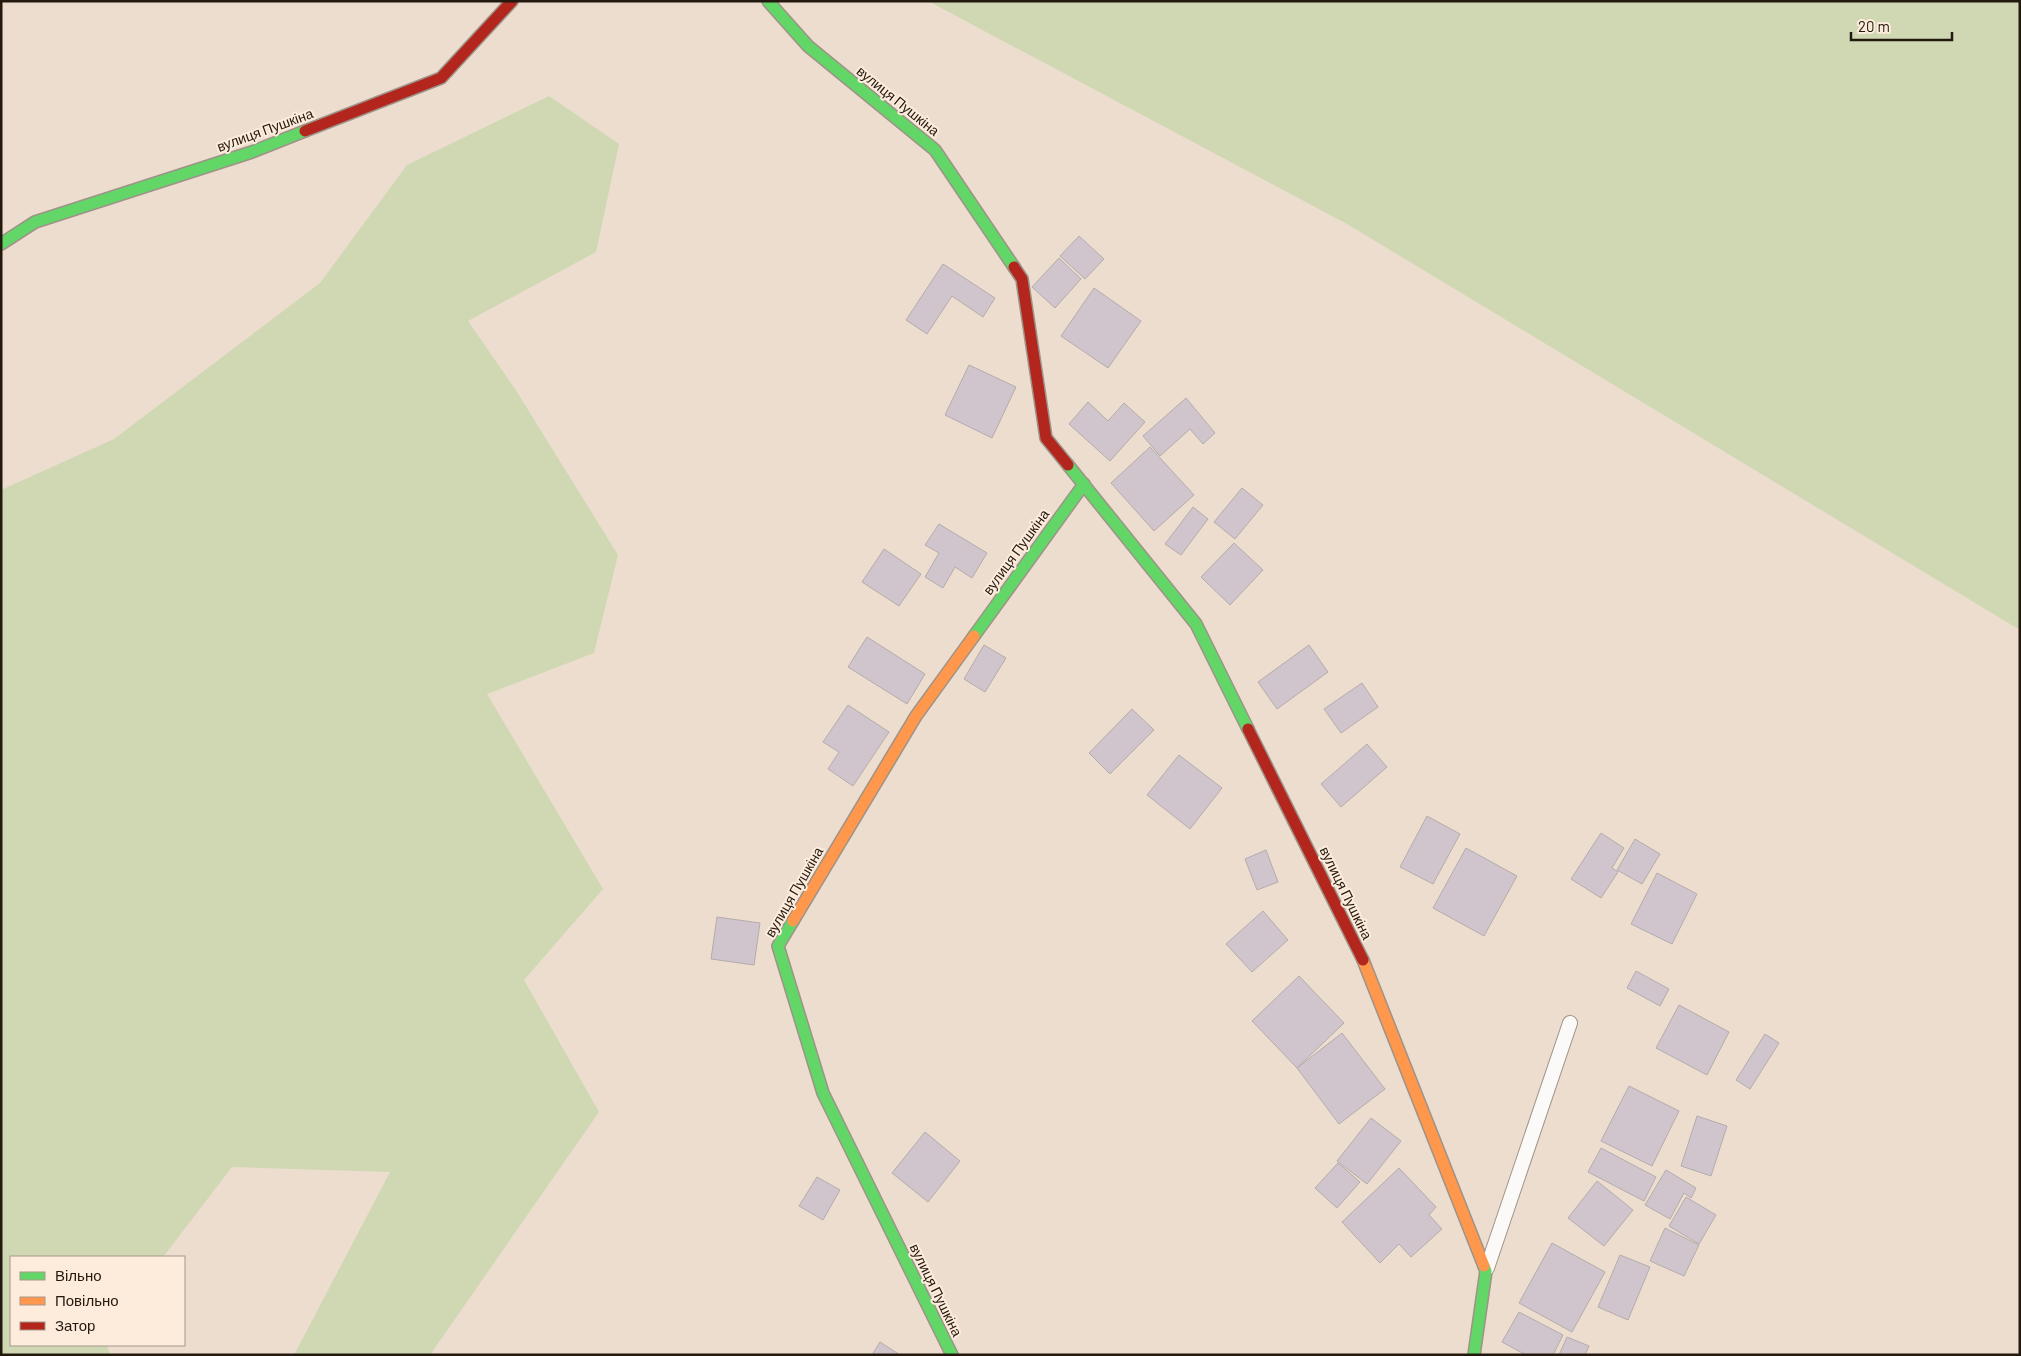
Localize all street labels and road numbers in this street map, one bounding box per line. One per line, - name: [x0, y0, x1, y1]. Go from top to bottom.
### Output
- street label: вулиця Пушкіна: [854, 62, 943, 139]
- street label: вулиця Пушкіна: [214, 104, 316, 155]
- street label: вулиця Пушкіна: [979, 506, 1052, 598]
- street label: вулиця Пушкіна: [761, 843, 826, 940]
- street label: вулиця Пушкіна: [1317, 844, 1376, 942]
- street label: вулиця Пушкіна: [907, 1241, 966, 1339]

